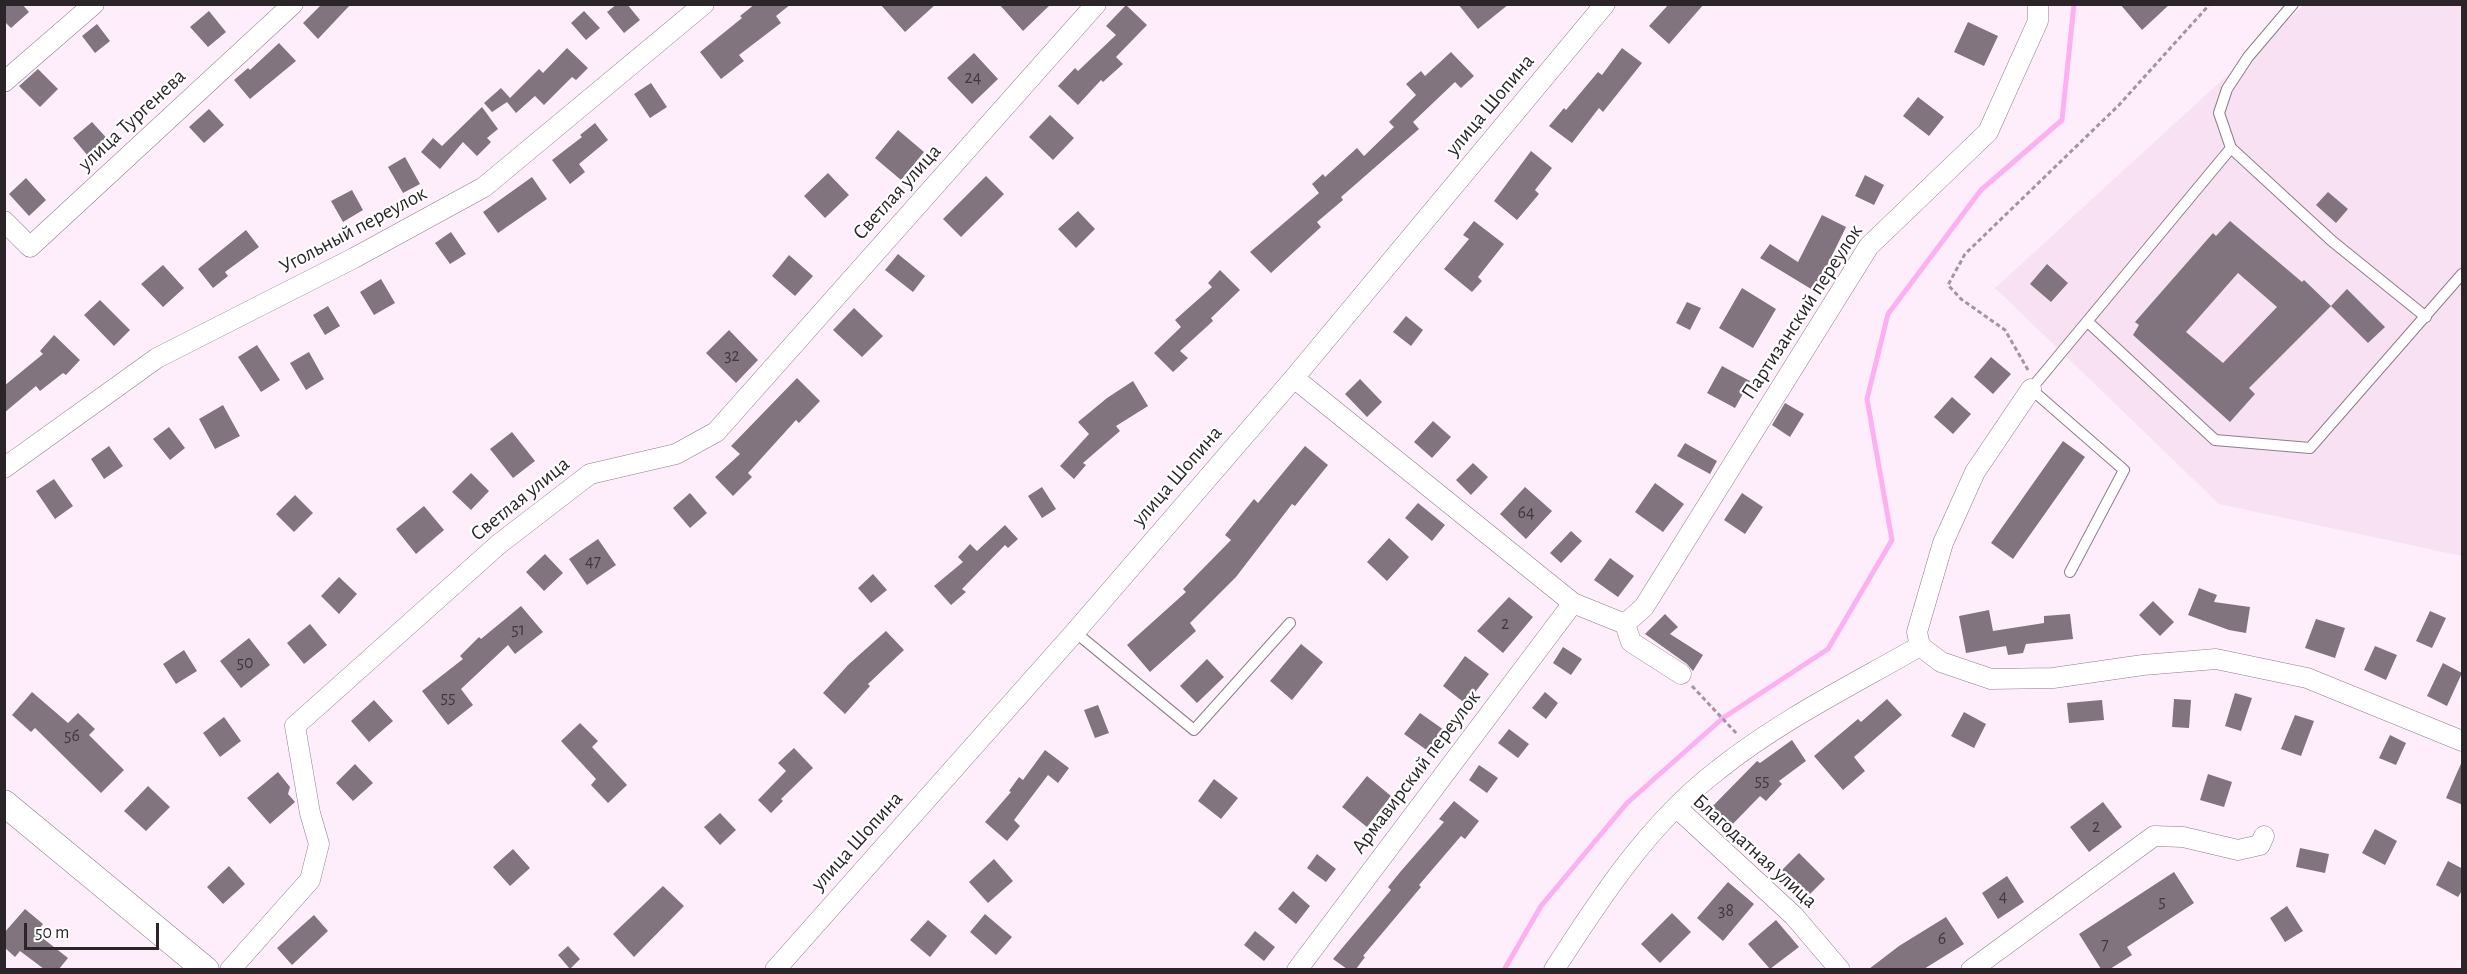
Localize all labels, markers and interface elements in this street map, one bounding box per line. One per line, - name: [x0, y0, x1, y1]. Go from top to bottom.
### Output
- street label: улица Шопина: [1440, 49, 1540, 161]
- street label: улица Тургенева: [73, 64, 191, 176]
- house number: 24: [965, 67, 981, 89]
- street label: Светлая улица: [847, 139, 947, 245]
- street label: Угольный переулок: [275, 181, 431, 279]
- street label: Партизанский переулок: [1736, 220, 1868, 404]
- house number: 32: [724, 345, 740, 367]
- street label: улица Шопина: [1126, 421, 1228, 531]
- street label: Светлая улица: [465, 451, 575, 547]
- house number: 64: [1517, 502, 1535, 524]
- house number: 47: [585, 551, 601, 573]
- house number: 2: [1501, 613, 1509, 635]
- house number: 51: [511, 619, 525, 641]
- house number: 50: [236, 652, 254, 674]
- street label: Армавирский переулок: [1346, 685, 1486, 859]
- house number: 55: [440, 687, 456, 709]
- house number: 56: [64, 725, 80, 747]
- house number: 55: [1754, 770, 1770, 792]
- street label: улица Шопина: [806, 786, 908, 896]
- street label: Благодатная улица: [1687, 788, 1823, 914]
- house number: 2: [2092, 816, 2100, 838]
- house number: 4: [1999, 886, 2007, 908]
- house number: 5: [2158, 891, 2166, 913]
- house number: 38: [1718, 900, 1734, 922]
- scale bar: [27, 911, 162, 949]
- text: 50 m: [35, 924, 69, 942]
- house number: 6: [1938, 928, 1946, 950]
- house number: 7: [2101, 934, 2109, 956]

